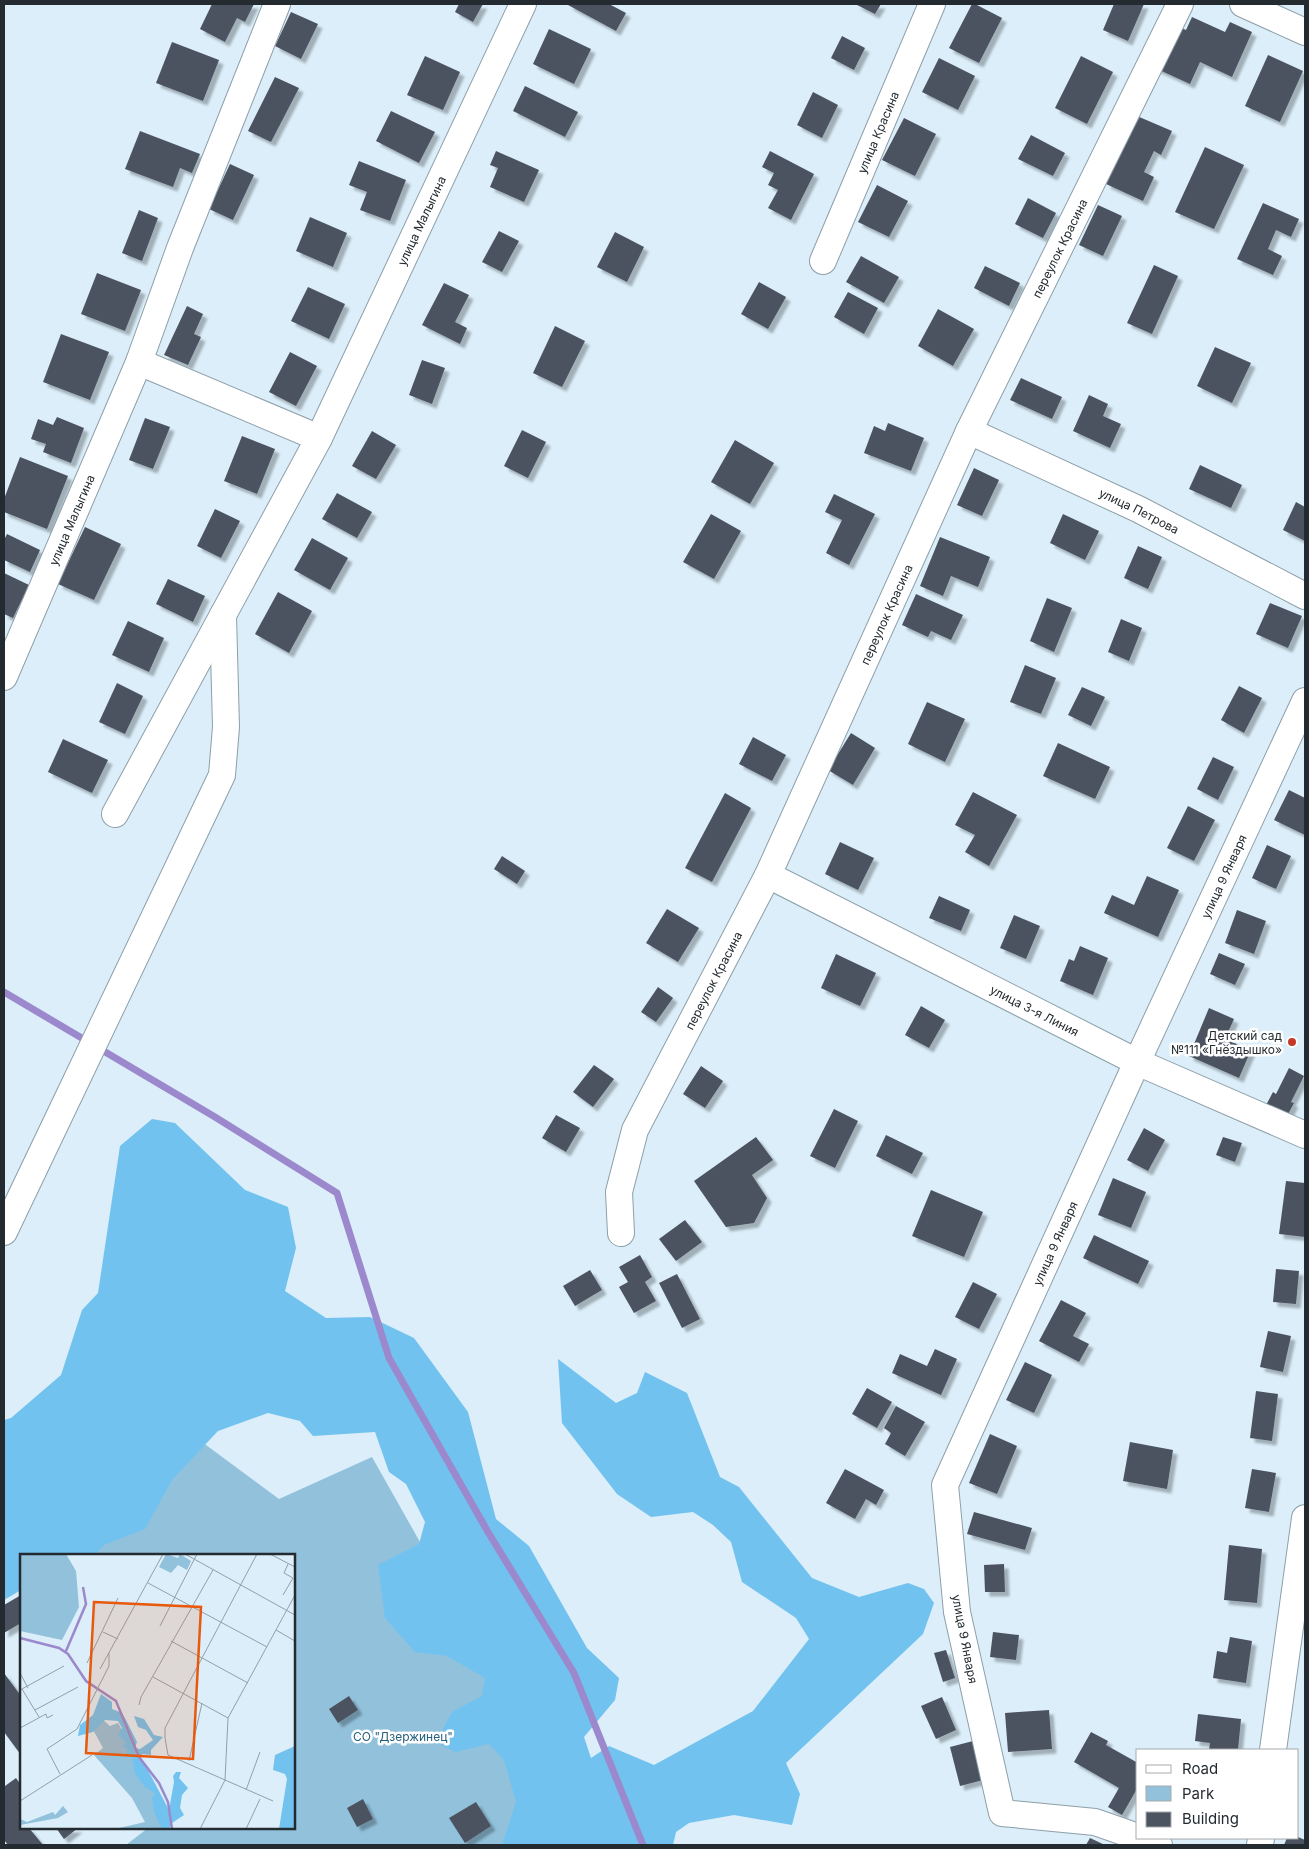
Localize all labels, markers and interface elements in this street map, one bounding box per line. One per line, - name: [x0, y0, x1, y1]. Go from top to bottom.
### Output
- street label: улица Красина: [854, 89, 902, 175]
- street label: улица Малыгина: [394, 173, 449, 268]
- street label: переулок Красина: [1029, 196, 1090, 300]
- street label: улица Малыгина: [45, 472, 97, 567]
- street label: улица Петрова: [1097, 485, 1182, 537]
- street label: переулок Красина: [857, 562, 915, 667]
- street label: улица 9 Января: [1198, 832, 1249, 920]
- street label: переулок Красина: [681, 929, 745, 1032]
- street label: улица 3-я Линия: [988, 981, 1082, 1039]
- place label: Детский сад №111 «Гнёздышко»: [1171, 1028, 1282, 1057]
- marker: Детский сад №111 «Гнёздышко»: [1286, 1036, 1298, 1048]
- street label: улица 9 Января: [1029, 1199, 1080, 1288]
- inset map: [20, 1554, 295, 1829]
- street label: улица 9 Января: [949, 1593, 981, 1685]
- park label: СО "Дзержинец": [353, 1729, 453, 1744]
- legend: [1136, 1749, 1299, 1839]
- text: Road: [1182, 1759, 1218, 1778]
- text: Park: [1182, 1784, 1215, 1803]
- text: Building: [1182, 1809, 1239, 1828]

